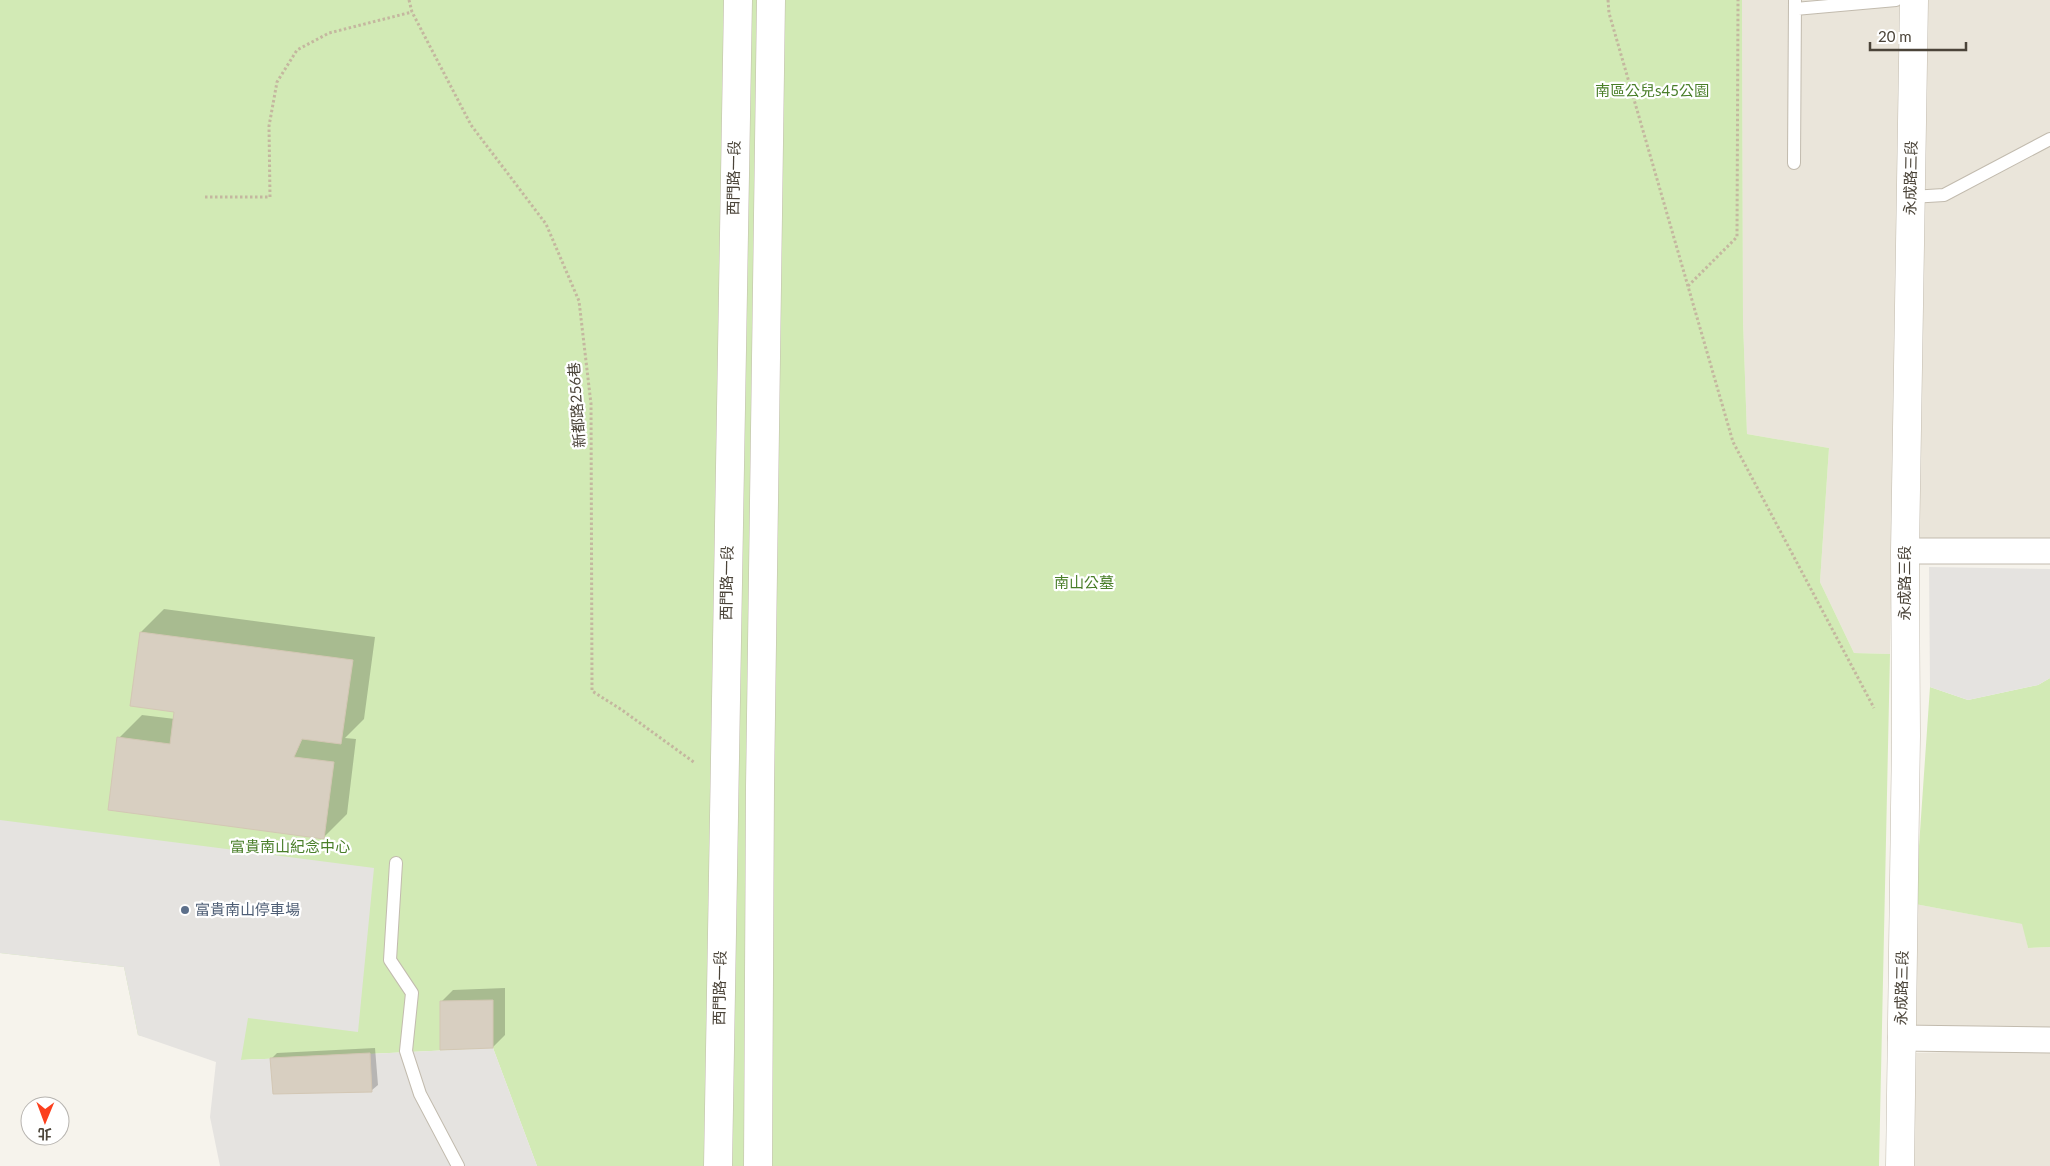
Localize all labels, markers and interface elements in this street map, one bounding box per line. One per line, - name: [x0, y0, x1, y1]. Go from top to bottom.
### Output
- scale bar: [1870, 20, 1966, 52]
- text: 20 m: [1878, 27, 1912, 45]
- park label: 南區公兒s45公園: [1595, 81, 1709, 99]
- street label: 西門路一段: [723, 140, 743, 216]
- street label: 永成路三段: [1900, 140, 1920, 216]
- street label: 新都路256巷: [564, 361, 588, 449]
- street label: 西門路一段: [716, 545, 736, 621]
- street label: 永成路三段: [1895, 545, 1913, 621]
- park label: 南山公墓: [1054, 573, 1114, 591]
- park label: 富貴南山紀念中心: [230, 837, 350, 855]
- place label: 富貴南山停車場: [195, 900, 300, 918]
- marker: 富貴南山停車場: [179, 904, 191, 916]
- street label: 西門路一段: [709, 950, 729, 1026]
- street label: 永成路三段: [1891, 950, 1911, 1026]
- north arrow: [20, 1096, 70, 1146]
- text: 北: [38, 1126, 52, 1143]

